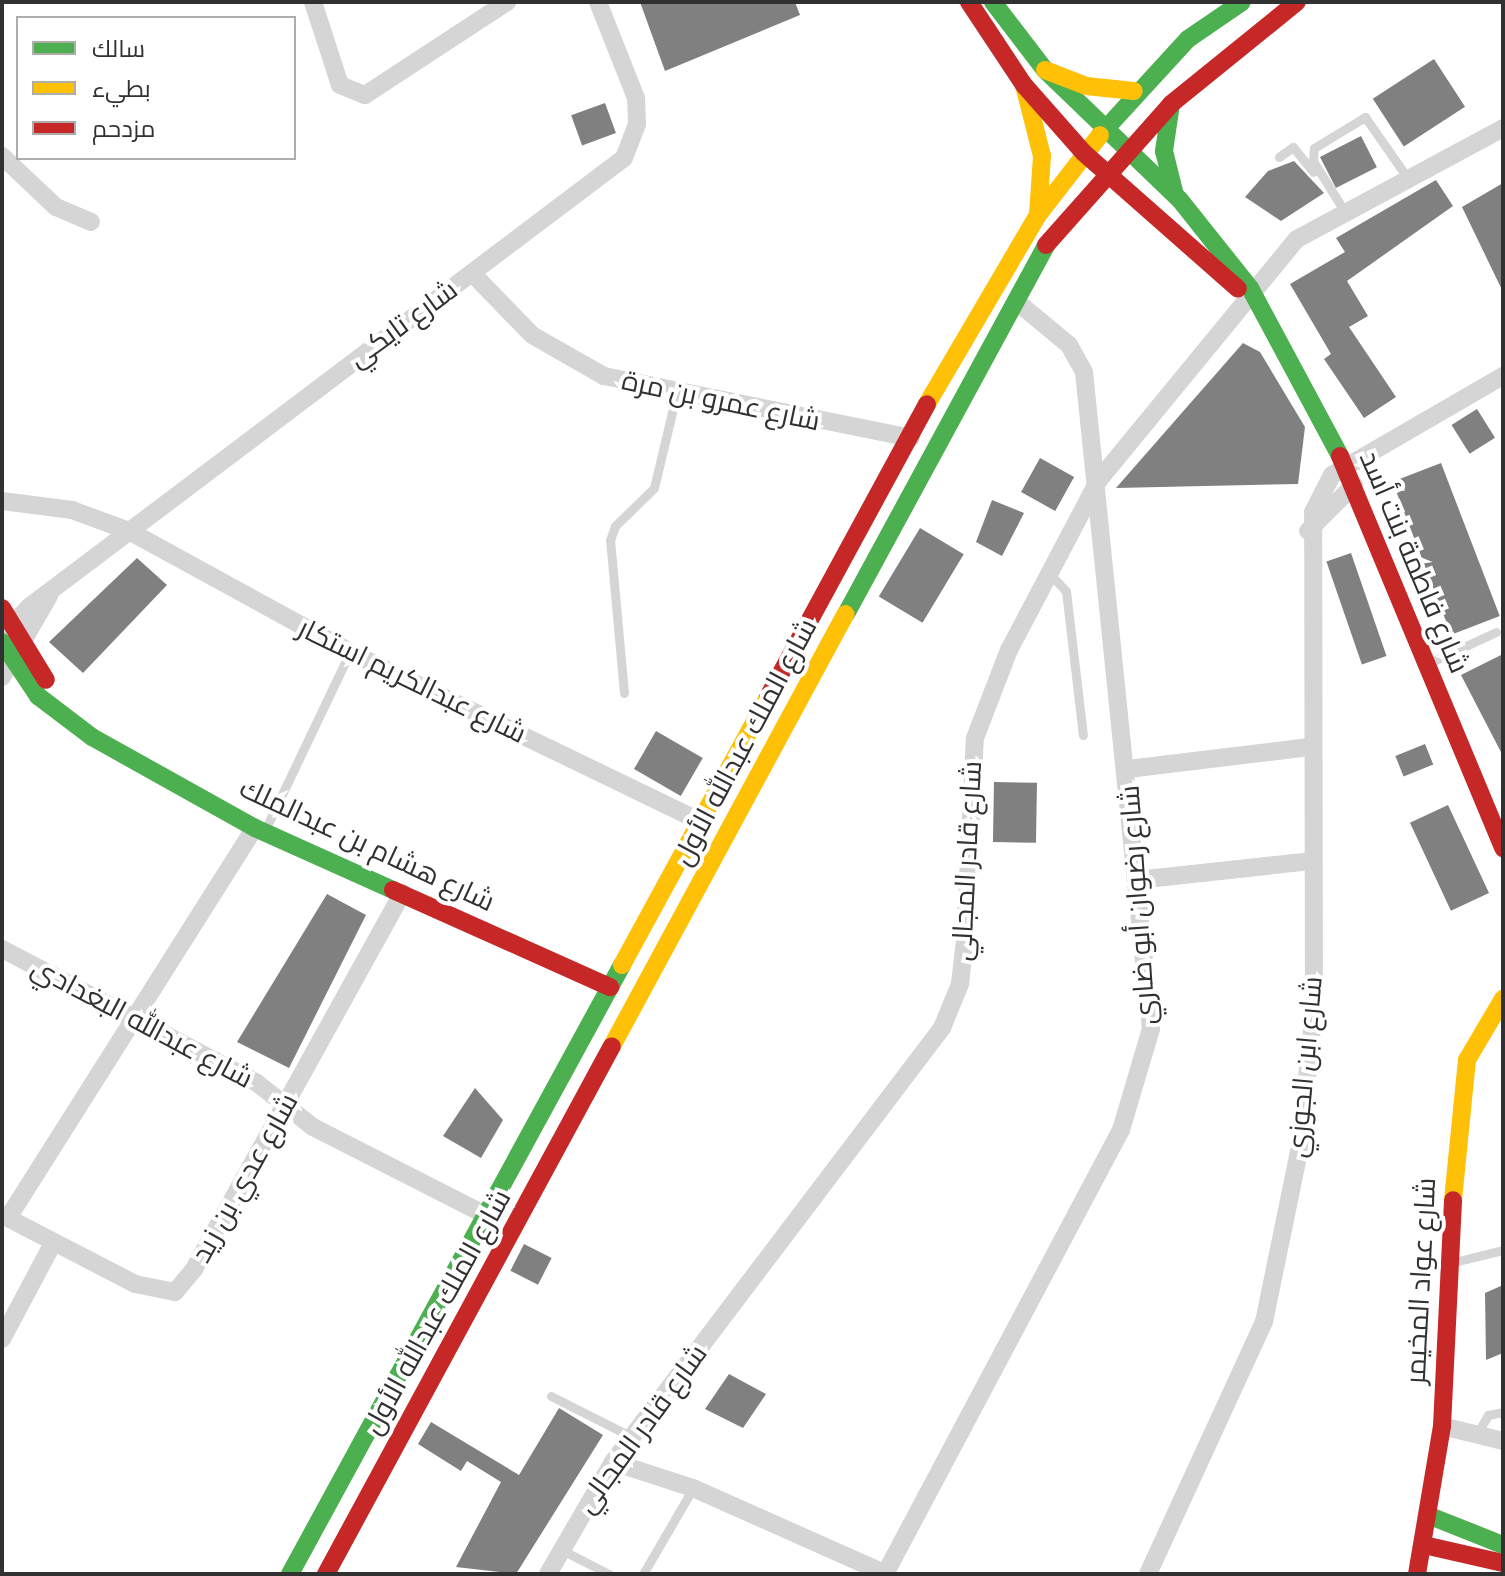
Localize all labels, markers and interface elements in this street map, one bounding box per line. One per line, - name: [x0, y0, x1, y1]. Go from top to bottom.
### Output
- legend: [16, 16, 296, 160]
- text: سالك: [92, 34, 145, 64]
- text: بطيء: [92, 74, 151, 104]
- text: مزدحم: [92, 114, 155, 144]
- street label: شارع تايكي: [342, 273, 464, 375]
- street label: شارع عمرو بن مرة: [619, 364, 823, 438]
- street label: شارع فاطمة بنت أسد: [1352, 446, 1476, 678]
- street label: شارع عبدالكريم استكار: [292, 611, 532, 751]
- street label: شارع الملك عبدالله الأول: [666, 613, 824, 871]
- street label: شارع قادر المجالي: [945, 760, 989, 962]
- street label: شارع هشام بن عبدالملك: [234, 771, 500, 919]
- street label: شارع رضوان أبو ضاري: [1113, 784, 1163, 1026]
- street label: شارع عبدالله البغدادي: [26, 950, 258, 1096]
- street label: شارع ابن الجوزي: [1280, 975, 1330, 1159]
- street label: شارع عدي بن زيد: [185, 1087, 305, 1269]
- street label: شارع عواد المخيمر: [1399, 1177, 1443, 1385]
- street label: شارع الملك عبدالله الأول: [356, 1184, 518, 1440]
- street label: شارع قادر المجالي: [569, 1338, 715, 1520]

